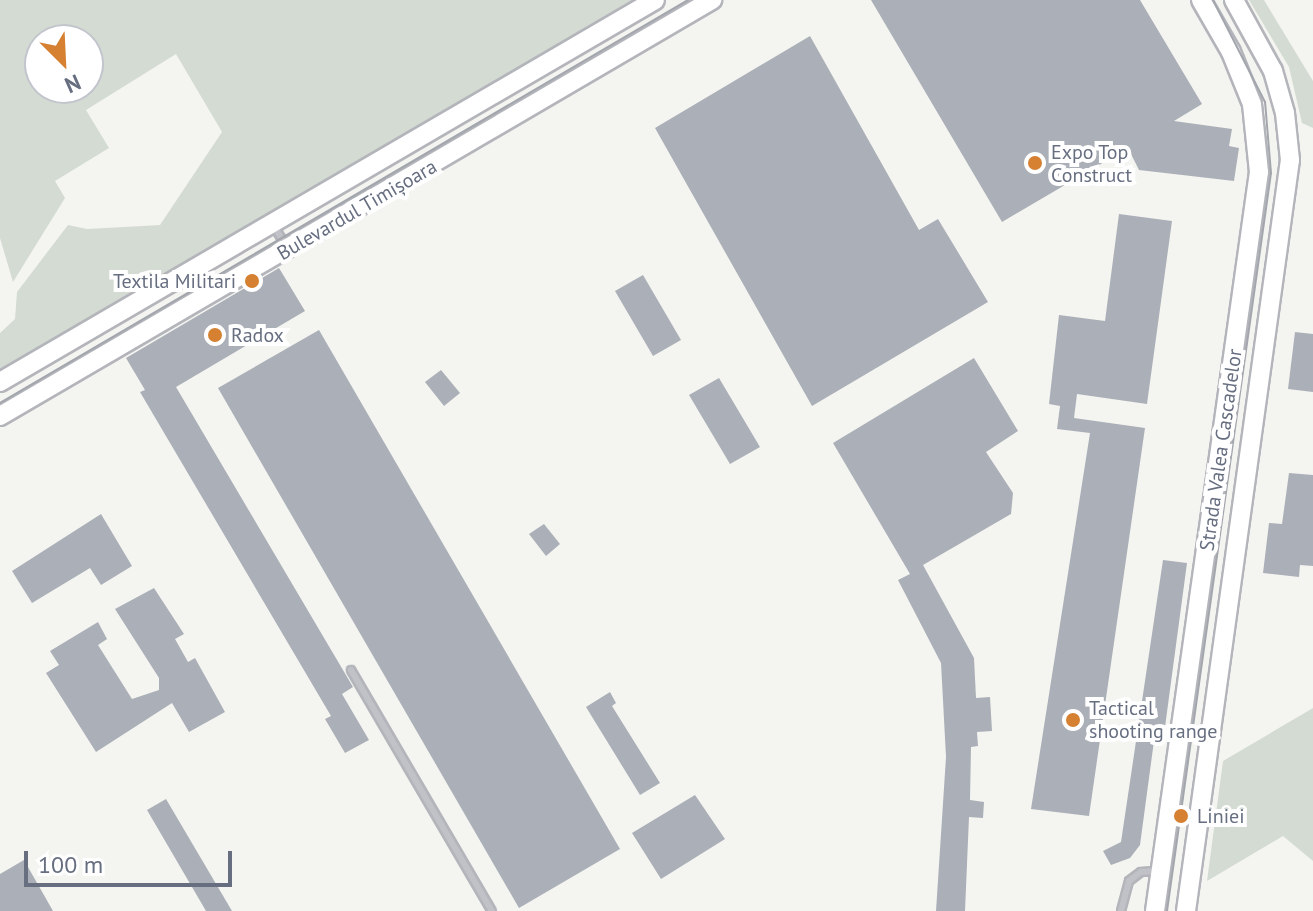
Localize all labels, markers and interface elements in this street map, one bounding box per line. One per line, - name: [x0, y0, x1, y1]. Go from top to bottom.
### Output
- north arrow: [24, 24, 104, 104]
- text: N: [61, 68, 85, 100]
- place label: Expo Top Construct: [1051, 140, 1132, 187]
- street label: Bulevardul Timișoara: [273, 154, 441, 266]
- marker: Expo Top Construct: [1026, 154, 1044, 172]
- place label: Textila Militari: [113, 269, 236, 293]
- marker: Textila Militari: [243, 272, 261, 290]
- place label: Radox: [231, 323, 284, 347]
- marker: Radox: [206, 326, 224, 344]
- street label: Strada Valea Cascadelor: [1195, 347, 1247, 553]
- place label: Tactical shooting range: [1089, 696, 1218, 743]
- marker: Tactical shooting range: [1064, 711, 1082, 729]
- place label: Liniei: [1197, 804, 1245, 828]
- marker: Liniei: [1172, 807, 1190, 825]
- scale bar: [28, 835, 236, 885]
- text: 100 m: [38, 849, 103, 880]

